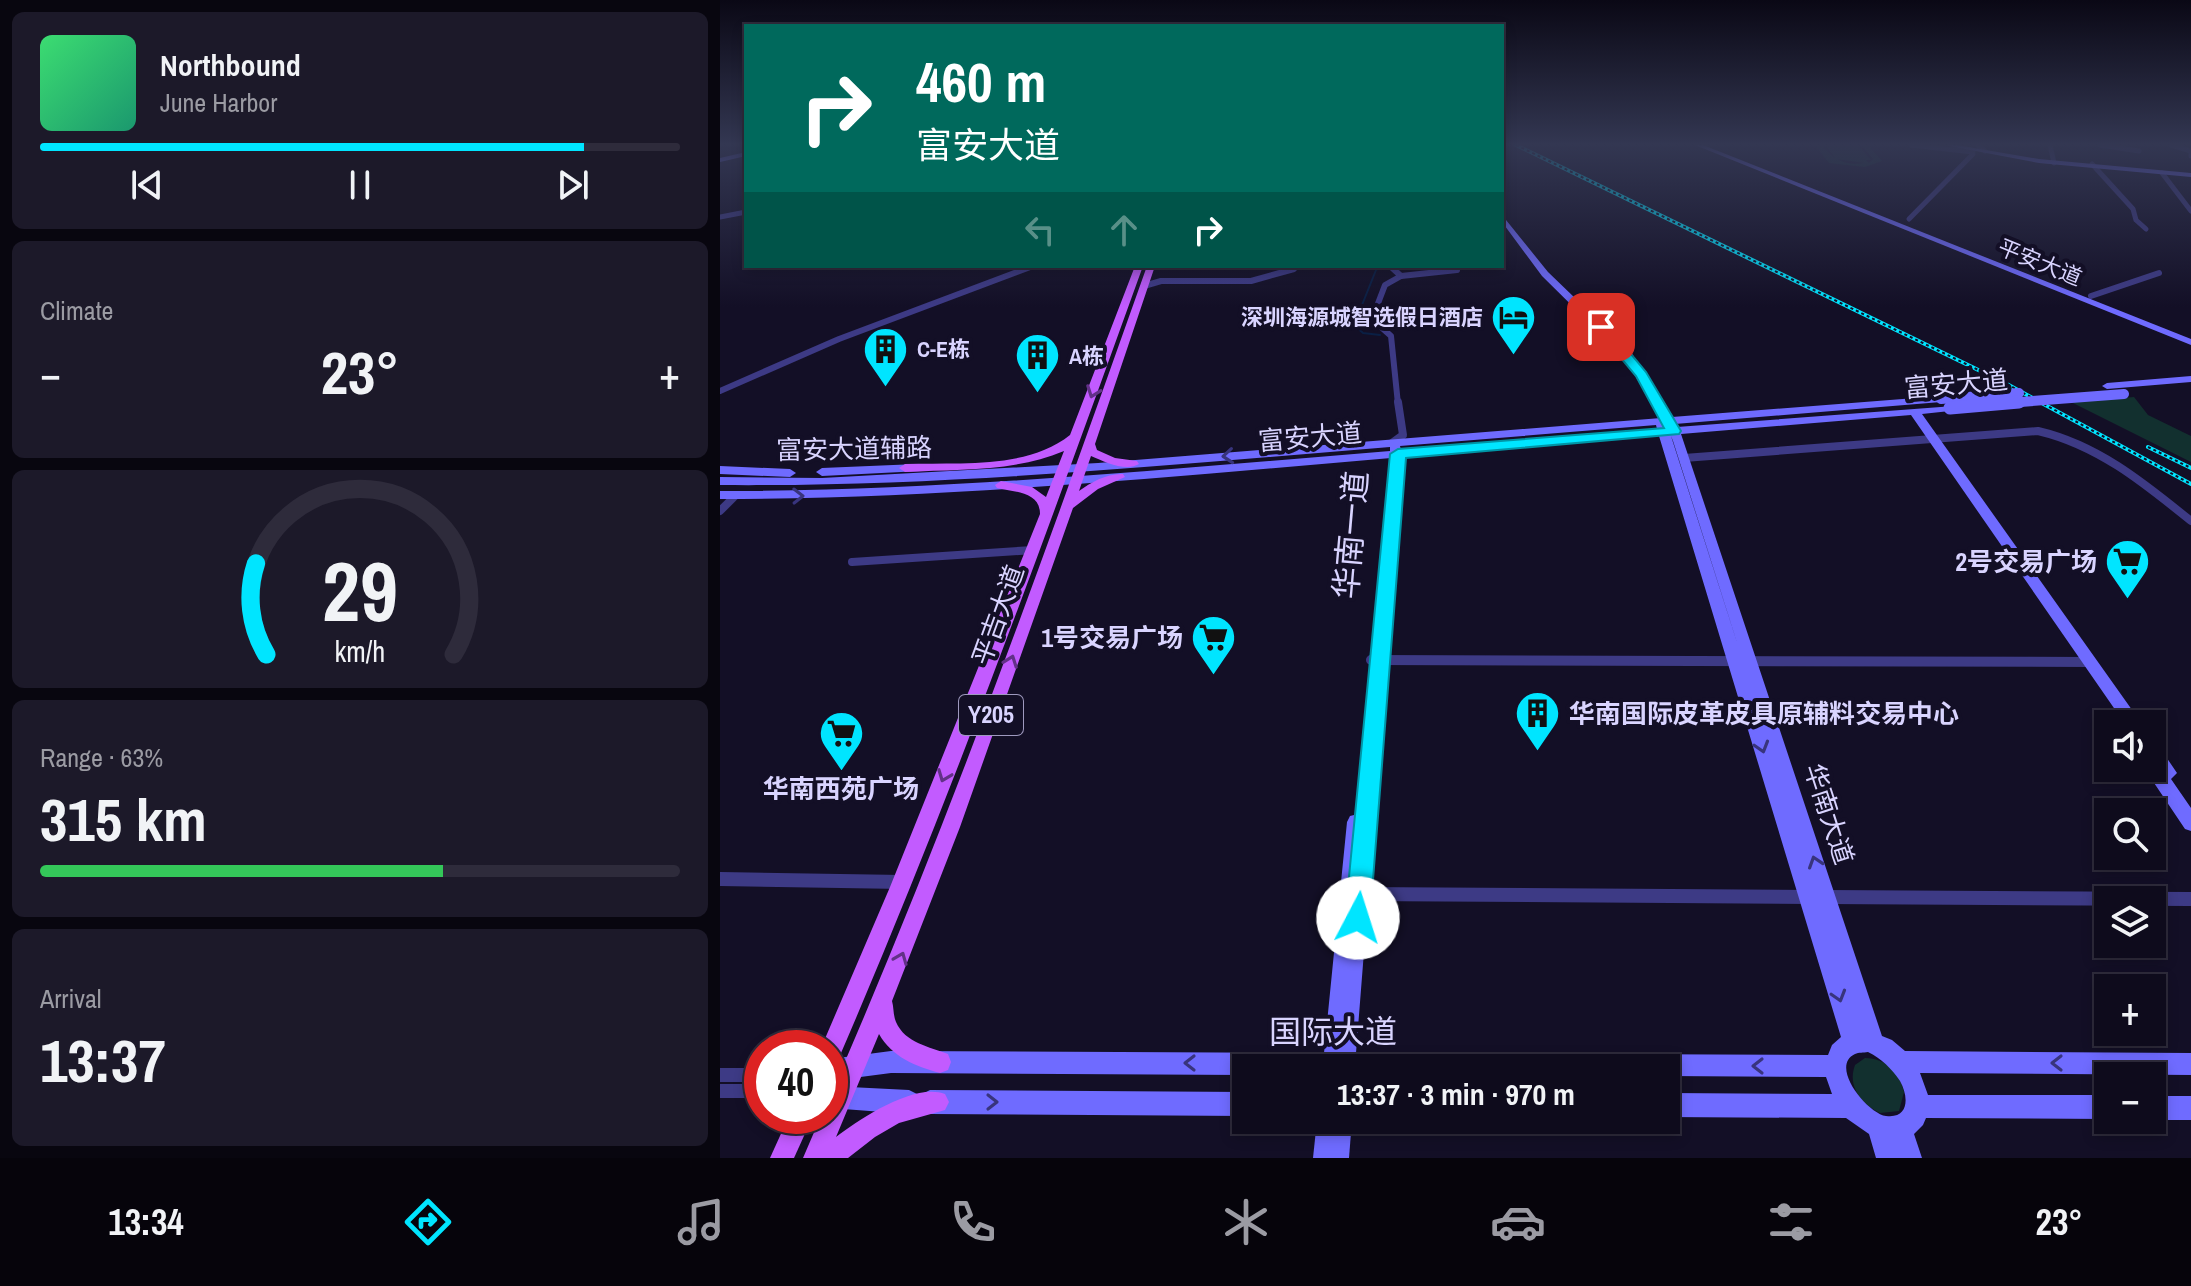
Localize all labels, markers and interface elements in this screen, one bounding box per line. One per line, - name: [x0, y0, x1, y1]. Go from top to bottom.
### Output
- text: 460 m: [916, 44, 1046, 119]
- text: Northbound: [160, 45, 301, 85]
- icon: right: [784, 56, 888, 160]
- text: June Harbor: [160, 85, 277, 120]
- text: 富安大道: [916, 121, 1060, 169]
- icon: previous: [125, 163, 169, 207]
- icon: pause: [338, 163, 382, 207]
- icon: next: [551, 163, 595, 207]
- icon: left: [1018, 208, 1062, 252]
- icon: ahead: [1102, 208, 1146, 252]
- icon: right: [1186, 208, 1230, 252]
- street label: 平安大道: [1994, 232, 2086, 292]
- text: Climate: [40, 293, 113, 328]
- hotel icon: 深圳海源城智选假日酒店: [1490, 293, 1538, 356]
- pin: [1567, 293, 1635, 361]
- place label: 深圳海源城智选假日酒店: [1241, 302, 1483, 332]
- icon: arrive: [1579, 305, 1623, 349]
- building icon: C-E栋: [862, 325, 910, 388]
- text: 23°: [321, 332, 399, 413]
- building icon: A栋: [1014, 332, 1062, 395]
- place label: C-E栋: [917, 334, 970, 364]
- place label: A栋: [1069, 341, 1104, 371]
- text: −: [40, 343, 61, 403]
- text: +: [659, 343, 680, 403]
- street label: 富安大道: [1903, 362, 2009, 405]
- one-way arrow: [1086, 384, 1103, 398]
- street label: 富安大道: [1257, 415, 1363, 458]
- street label: 富安大道辅路: [776, 430, 932, 467]
- one-way arrow: [1221, 447, 1234, 464]
- street label: 华南一道: [1324, 469, 1377, 601]
- one-way arrow: [792, 487, 805, 505]
- text: 29: [322, 535, 398, 647]
- supermarket icon: 2号交易广场: [2104, 538, 2152, 601]
- place label: 2号交易广场: [1955, 544, 2097, 579]
- street label: 平吉大道: [963, 560, 1032, 670]
- supermarket icon: 1号交易广场: [1190, 614, 1238, 677]
- place label: 1号交易广场: [1041, 620, 1183, 655]
- text: km/h: [335, 632, 385, 671]
- one-way arrow: [1001, 655, 1017, 669]
- building icon: 华南国际皮革皮具原辅料交易中心: [1514, 690, 1562, 753]
- road number: Y205: [959, 695, 1023, 735]
- place label: 华南国际皮革皮具原辅料交易中心: [1569, 696, 1959, 731]
- supermarket icon: 华南西苑广场: [817, 710, 865, 773]
- map controls: [2094, 710, 2166, 1134]
- button: sound: [2094, 710, 2166, 782]
- text: Range · 63%: [40, 740, 163, 775]
- one-way arrow: [1753, 740, 1769, 754]
- street label: 华南大道: [1797, 759, 1862, 869]
- one-way arrow: [938, 768, 954, 782]
- place label: 华南西苑广场: [763, 771, 919, 806]
- text: 315 km: [40, 779, 207, 860]
- button: search: [2094, 798, 2166, 870]
- one-way arrow: [1808, 855, 1824, 869]
- position arrow: [1316, 876, 1400, 960]
- button: layers: [2094, 886, 2166, 958]
- one-way arrow: [891, 952, 908, 966]
- button: +: [2094, 974, 2166, 1046]
- text: Arrival: [40, 981, 102, 1016]
- one-way arrow: [1830, 988, 1846, 1002]
- street label: 国际大道: [1269, 1010, 1397, 1053]
- text: 13:37: [40, 1020, 166, 1101]
- speed limit sign: 40: [744, 1030, 848, 1134]
- one-way arrow: [1183, 1054, 1196, 1072]
- one-way arrow: [2050, 1054, 2063, 1072]
- one-way arrow: [1751, 1057, 1764, 1075]
- button: −: [2094, 1062, 2166, 1134]
- text: 13:37 · 3 min · 970 m: [1337, 1074, 1575, 1114]
- one-way arrow: [986, 1093, 999, 1111]
- icon: directions: [400, 1194, 456, 1250]
- icon: music: [673, 1194, 729, 1250]
- icon: phone: [945, 1194, 1001, 1250]
- icon: climate: [1218, 1194, 1274, 1250]
- icon: car: [1490, 1194, 1546, 1250]
- icon: filters: [1763, 1194, 1819, 1250]
- text: 13:34: [108, 1198, 184, 1246]
- text: 23°: [2035, 1198, 2083, 1246]

